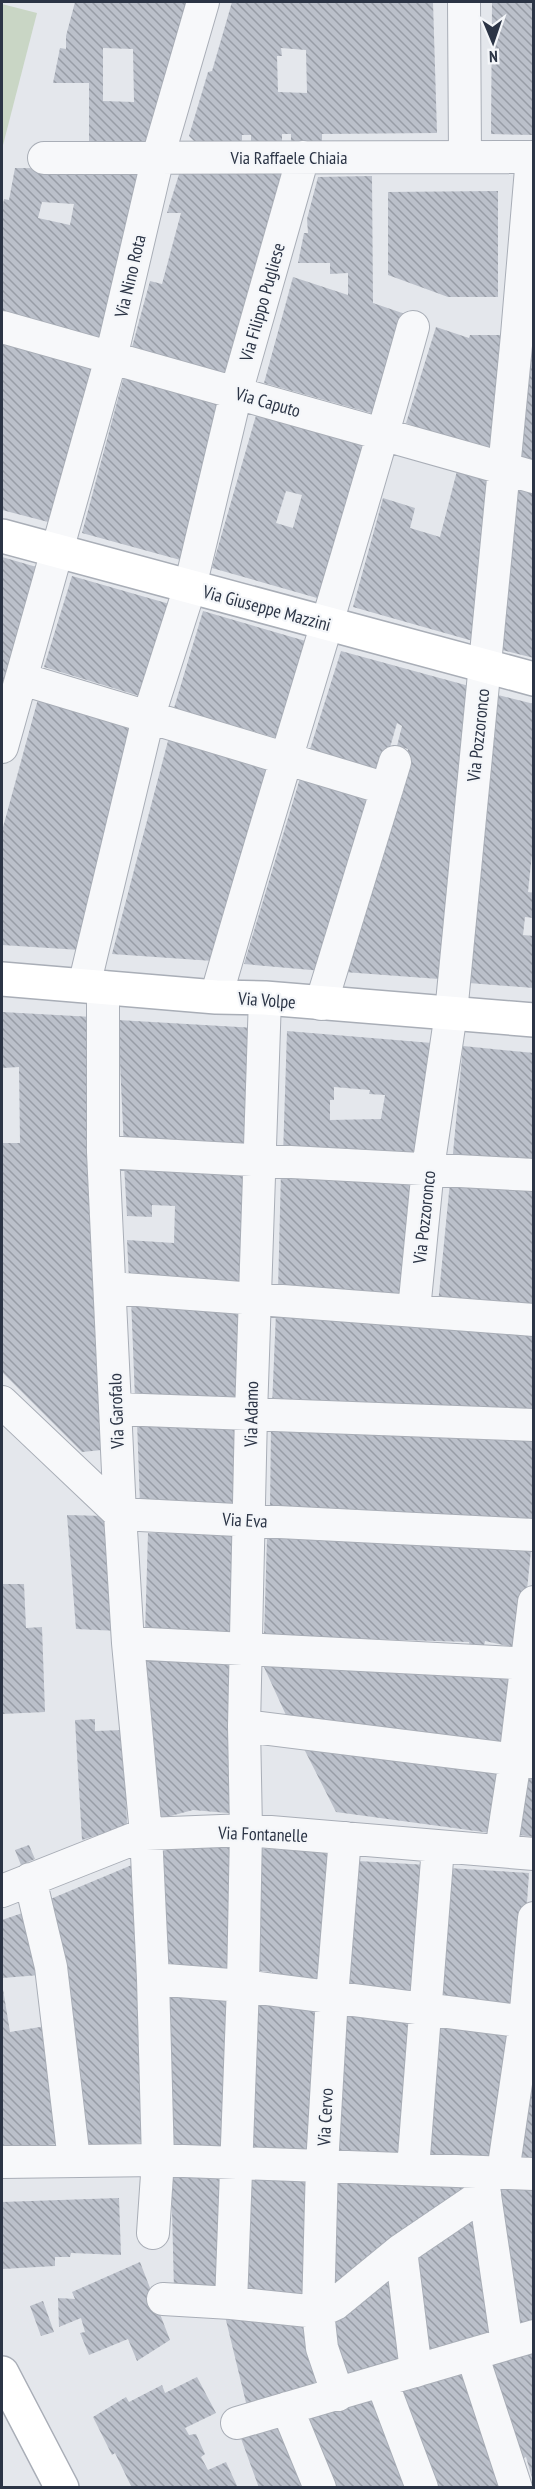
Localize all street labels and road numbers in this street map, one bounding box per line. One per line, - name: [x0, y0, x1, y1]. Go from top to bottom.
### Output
- street label: Via Raffaele Chiaia: [230, 146, 347, 169]
- street label: Via Nino Rota: [109, 232, 151, 321]
- street label: Via Filippo Pugliese: [234, 240, 290, 365]
- street label: Via Caputo: [232, 381, 303, 422]
- street label: Via Giuseppe Mazzini: [199, 580, 334, 636]
- street label: Via Pozzoronco: [462, 687, 494, 784]
- street label: Via Volpe: [237, 986, 296, 1013]
- street label: Via Pozzoronco: [408, 1169, 440, 1266]
- street label: Via Garofalo: [103, 1373, 129, 1450]
- street label: Via Adamo: [239, 1381, 263, 1448]
- street label: Via Eva: [221, 1507, 268, 1533]
- street label: Via Fontanelle: [217, 1821, 308, 1847]
- street label: Via Cervo: [312, 2087, 338, 2148]

